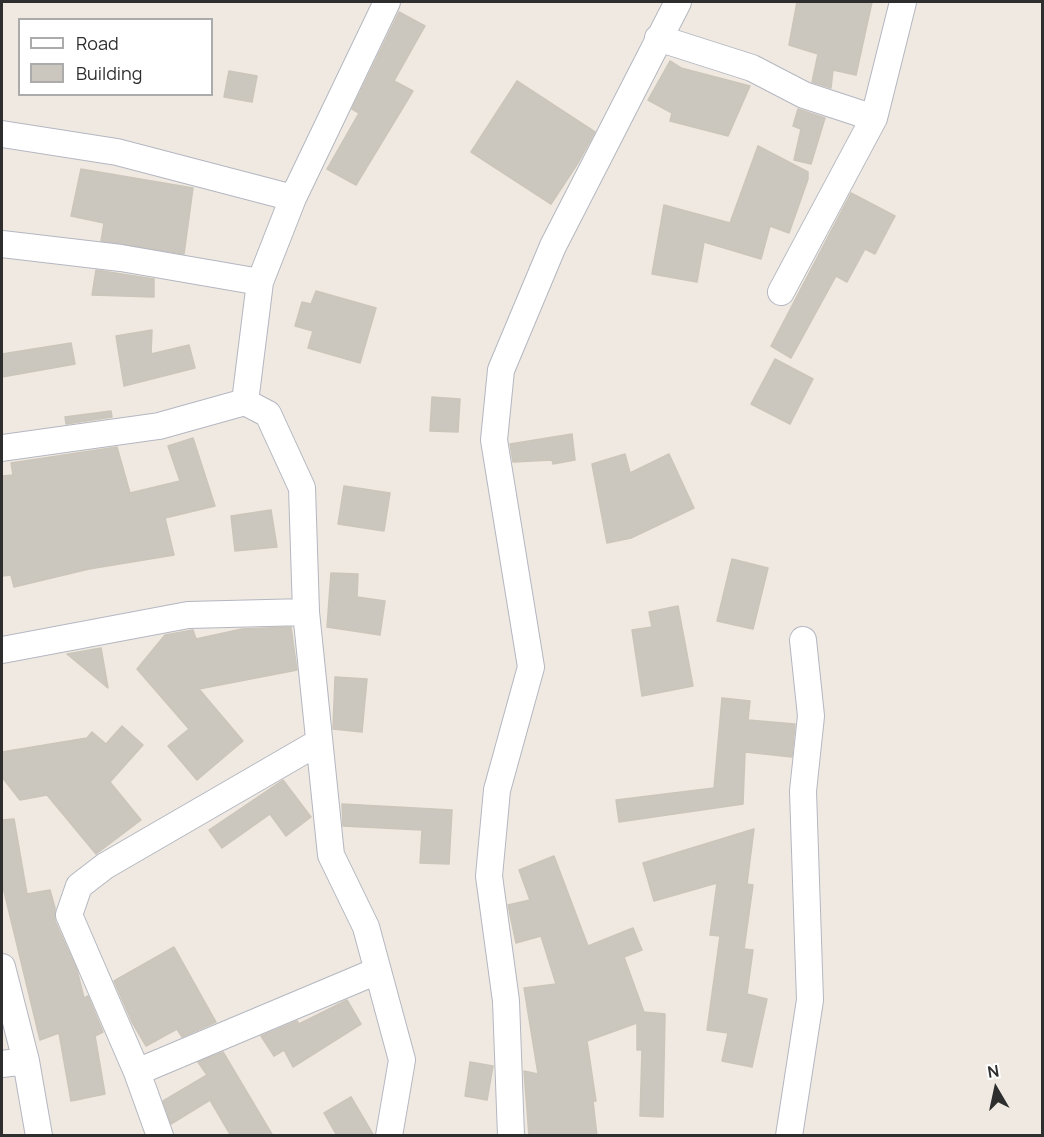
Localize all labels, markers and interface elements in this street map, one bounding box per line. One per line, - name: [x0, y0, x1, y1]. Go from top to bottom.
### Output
- legend: [18, 18, 213, 96]
- text: Road: [76, 31, 119, 55]
- text: Building: [76, 61, 142, 85]
- north arrow: [966, 1059, 1026, 1119]
- text: N: [986, 1059, 1001, 1083]

